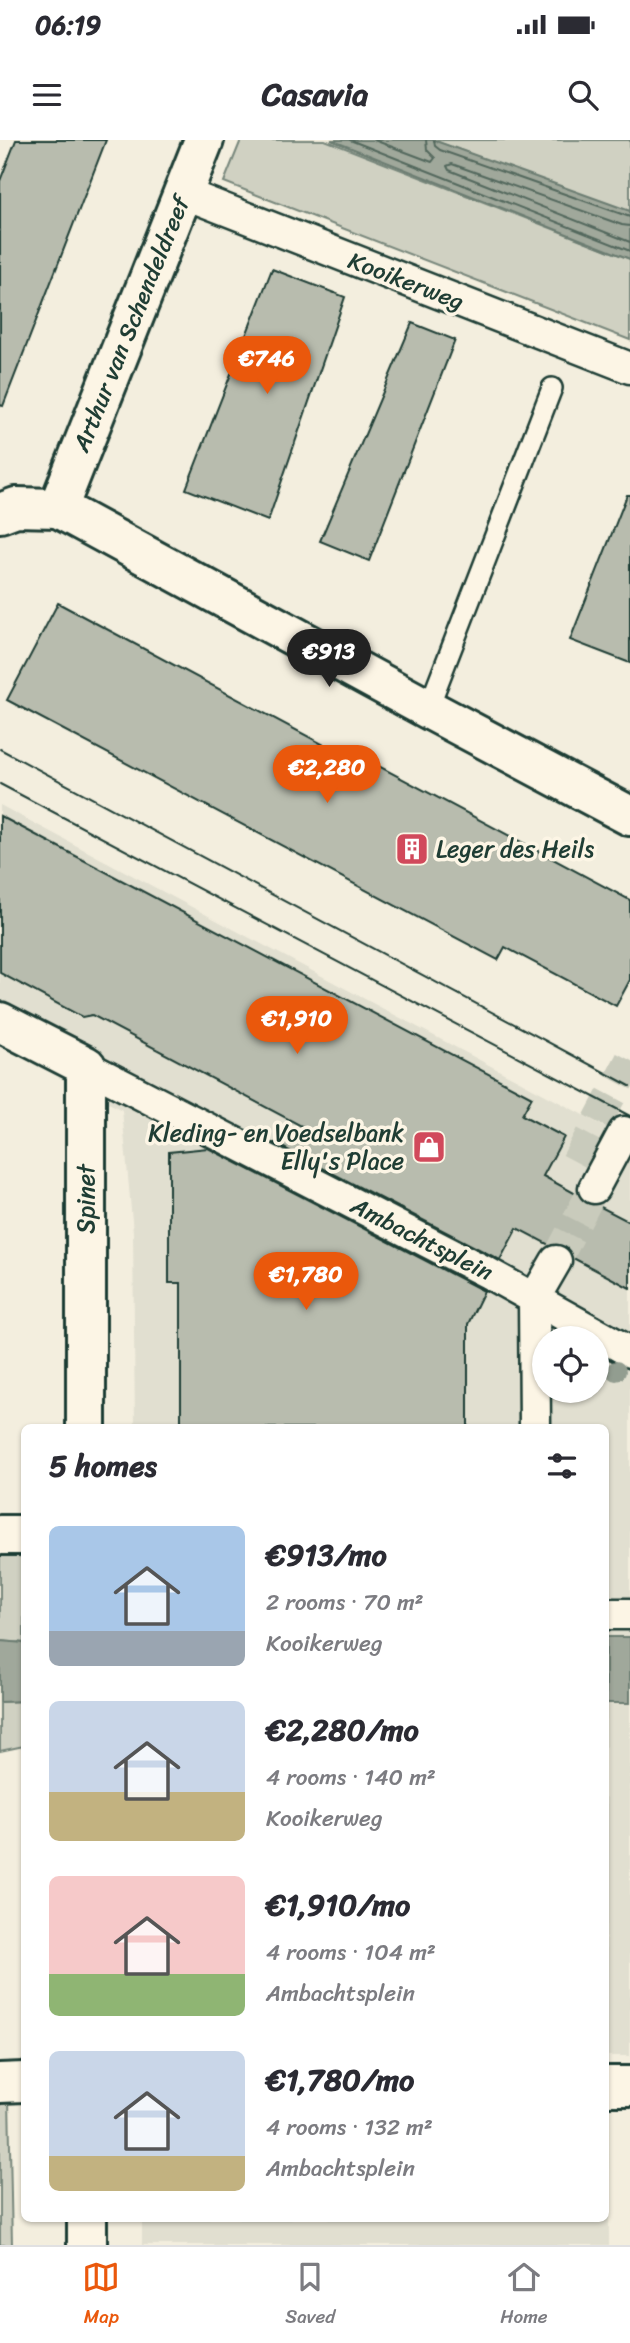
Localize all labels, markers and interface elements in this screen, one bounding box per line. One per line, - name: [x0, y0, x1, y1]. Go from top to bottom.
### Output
- text: 06:19: [35, 2, 101, 48]
- text: Casavia: [262, 66, 368, 123]
- icon: menu: [28, 76, 66, 114]
- icon: search: [564, 76, 602, 114]
- street label: Arthur van Schendeldreef: [60, 187, 203, 459]
- street label: Kooikerweg: [342, 240, 470, 322]
- pin: €746: [226, 336, 308, 396]
- text: €746: [239, 338, 295, 379]
- pin: €913: [288, 630, 370, 689]
- text: €913: [303, 631, 355, 672]
- pin: €2,280: [270, 746, 384, 805]
- text: €2,280: [289, 747, 365, 788]
- place label: Leger des Heils: [436, 828, 594, 870]
- building icon: Leger des Heils: [393, 830, 431, 868]
- pin: €1,910: [240, 996, 354, 1056]
- text: €1,910: [262, 998, 332, 1039]
- place label: Kleding- en Voedselbank Elly's Place: [148, 1112, 404, 1182]
- shop icon: Kleding- en Voedselbank Elly's Place: [410, 1128, 448, 1166]
- street label: Spinet: [65, 1163, 107, 1234]
- street label: Ambachtsplein: [342, 1185, 501, 1293]
- pin: €1,780: [249, 1252, 363, 1312]
- text: €1,780: [270, 1254, 342, 1295]
- map controls: [532, 1326, 609, 1403]
- button: locate: [532, 1326, 609, 1403]
- text: 5 homes: [49, 1439, 157, 1493]
- icon: filters: [543, 1447, 581, 1485]
- text: €913/mo: [266, 1528, 387, 1582]
- icon: home: [105, 1554, 189, 1638]
- text: 2 rooms · 70 m²: [266, 1582, 424, 1623]
- text: Kooikerweg: [266, 1623, 383, 1664]
- text: €2,280/mo: [266, 1703, 419, 1757]
- icon: home: [105, 1729, 189, 1813]
- text: 4 rooms · 140 m²: [266, 1757, 436, 1798]
- text: Kooikerweg: [266, 1798, 383, 1839]
- text: €1,910/mo: [266, 1878, 410, 1932]
- icon: home: [105, 1904, 189, 1988]
- text: 4 rooms · 104 m²: [266, 1932, 436, 1973]
- text: Ambachtsplein: [266, 1973, 415, 2014]
- text: €1,780/mo: [266, 2053, 414, 2107]
- icon: home: [105, 2079, 189, 2163]
- text: 4 rooms · 132 m²: [266, 2107, 433, 2148]
- text: Ambachtsplein: [266, 2148, 415, 2189]
- tab: Map: [82, 2258, 120, 2333]
- tab: Saved: [285, 2258, 335, 2333]
- tab: Home: [500, 2258, 548, 2333]

